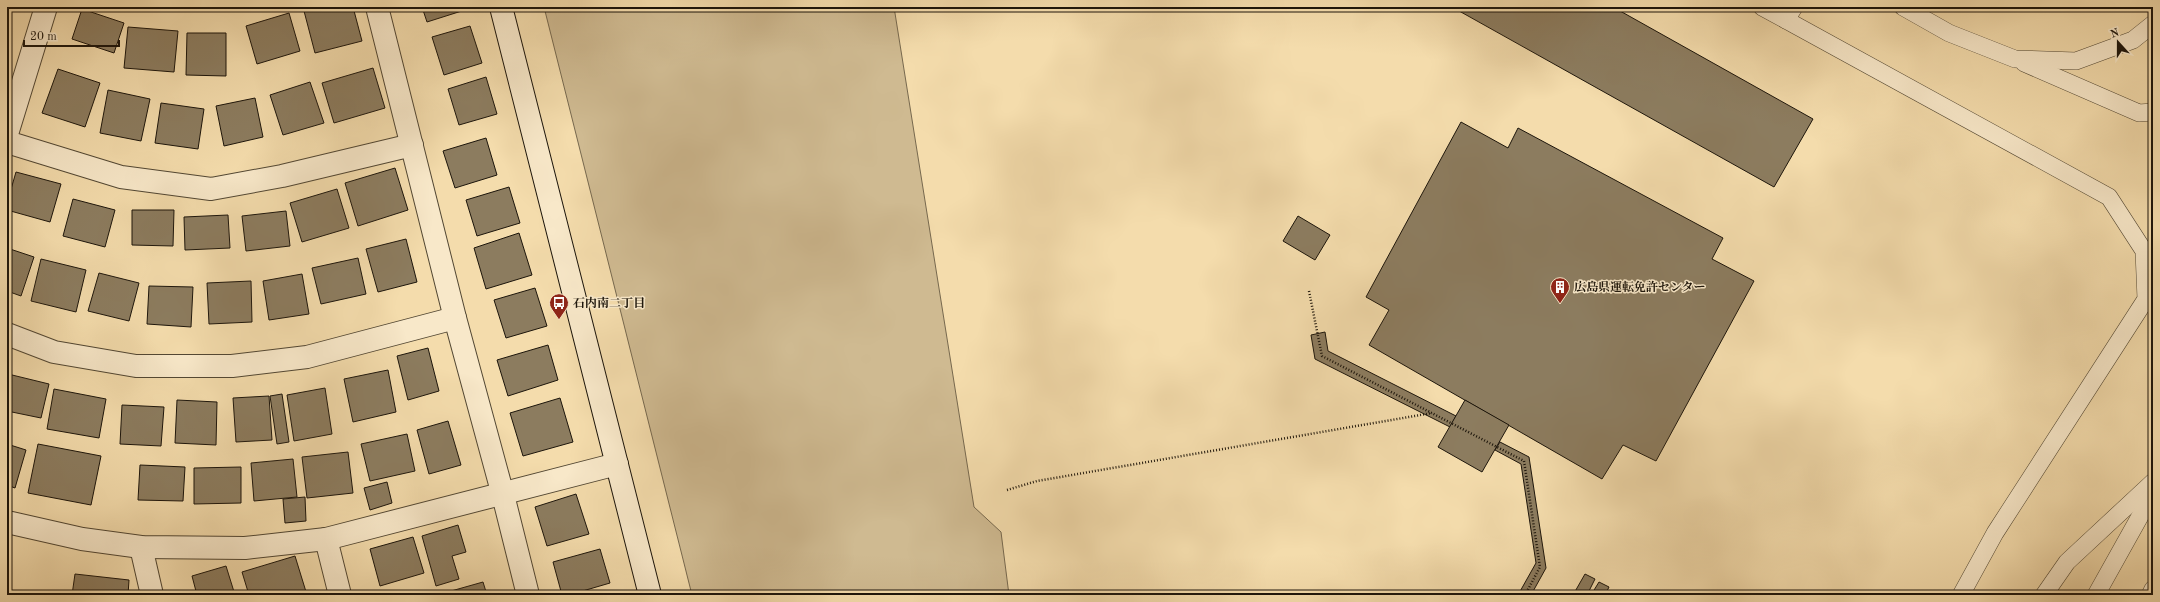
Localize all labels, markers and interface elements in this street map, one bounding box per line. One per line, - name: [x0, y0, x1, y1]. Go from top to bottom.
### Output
- scale bar: [24, 22, 119, 48]
- north arrow: [2098, 22, 2138, 62]
- text: N: [2109, 27, 2121, 41]
- text: 20 m: [30, 31, 57, 43]
- building icon: 広島県運転免許センター: [1549, 276, 1571, 304]
- place label: 広島県運転免許センター: [1574, 280, 1706, 294]
- bus stop icon: 石内南二丁目: [548, 292, 570, 320]
- place label: 石内南二丁目: [573, 296, 645, 310]

